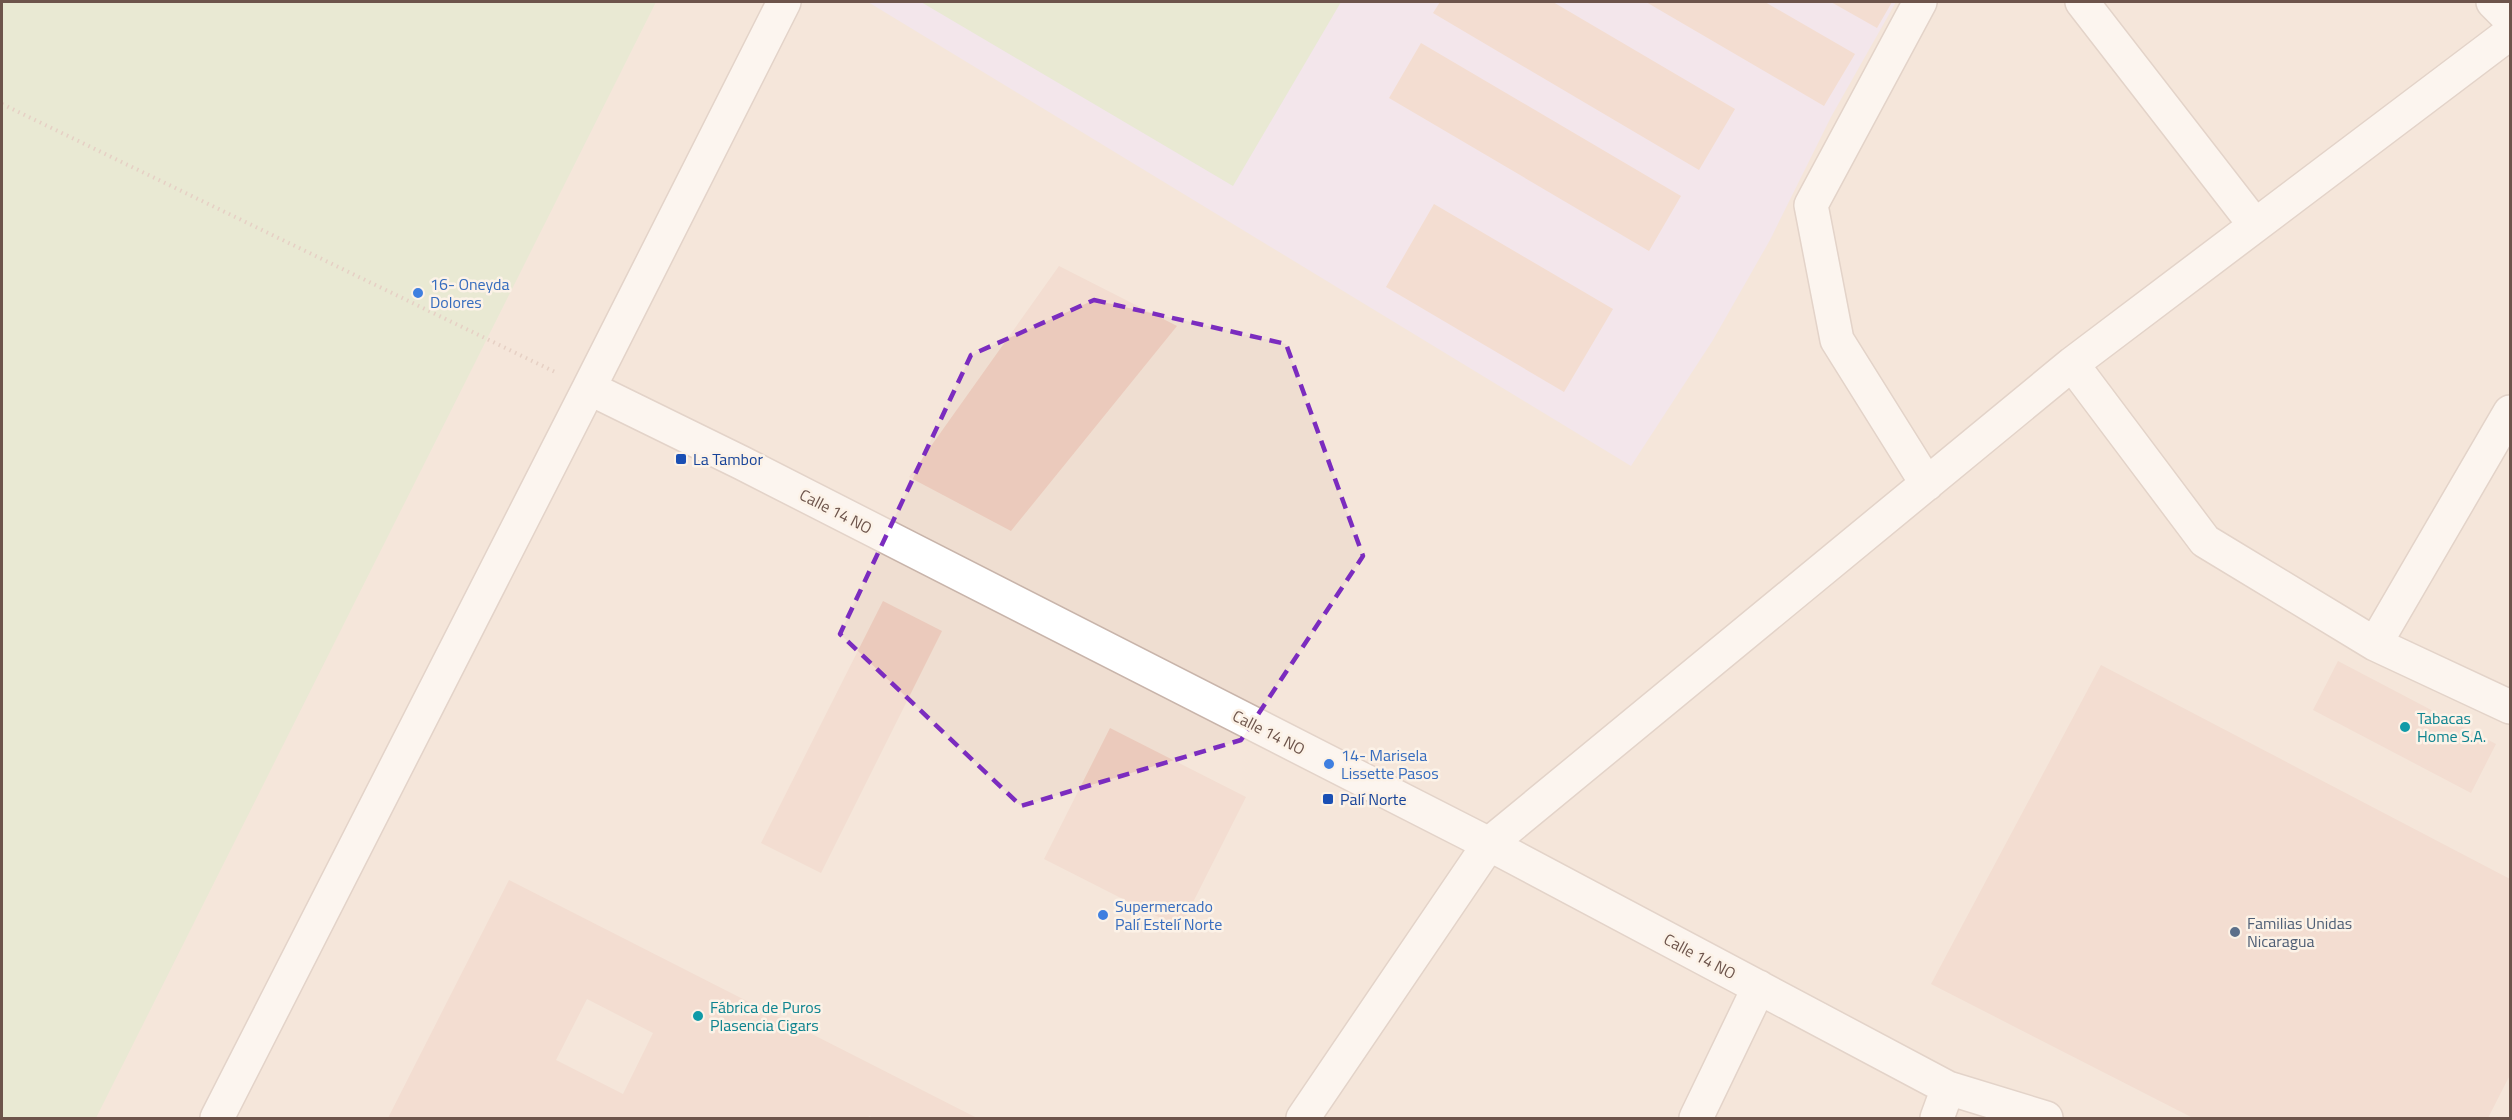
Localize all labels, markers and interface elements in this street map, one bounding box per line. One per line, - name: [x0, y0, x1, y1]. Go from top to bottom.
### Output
- place label: 16- Oneyda Dolores: [430, 272, 510, 314]
- marker: 16- Oneyda Dolores: [411, 286, 425, 300]
- place label: La Tambor: [693, 447, 763, 471]
- marker: La Tambor: [674, 452, 688, 466]
- street label: Calle 14 NO: [796, 482, 876, 540]
- street label: Calle 14 NO: [1229, 703, 1309, 761]
- place label: Tabacas Home S.A.: [2417, 706, 2486, 748]
- marker: Tabacas Home S.A.: [2398, 720, 2412, 734]
- place label: 14- Marisela Lissette Pasos: [1341, 743, 1439, 785]
- marker: 14- Marisela Lissette Pasos: [1322, 757, 1336, 771]
- place label: Palí Norte: [1340, 787, 1407, 811]
- marker: Palí Norte: [1321, 792, 1335, 806]
- place label: Supermercado Palí Estelí Norte: [1115, 894, 1222, 936]
- marker: Supermercado Palí Estelí Norte: [1096, 908, 1110, 922]
- place label: Familias Unidas Nicaragua: [2247, 911, 2352, 953]
- marker: Familias Unidas Nicaragua: [2228, 925, 2242, 939]
- street label: Calle 14 NO: [1660, 927, 1740, 985]
- place label: Fábrica de Puros Plasencia Cigars: [710, 995, 821, 1037]
- marker: Fábrica de Puros Plasencia Cigars: [691, 1009, 705, 1023]

